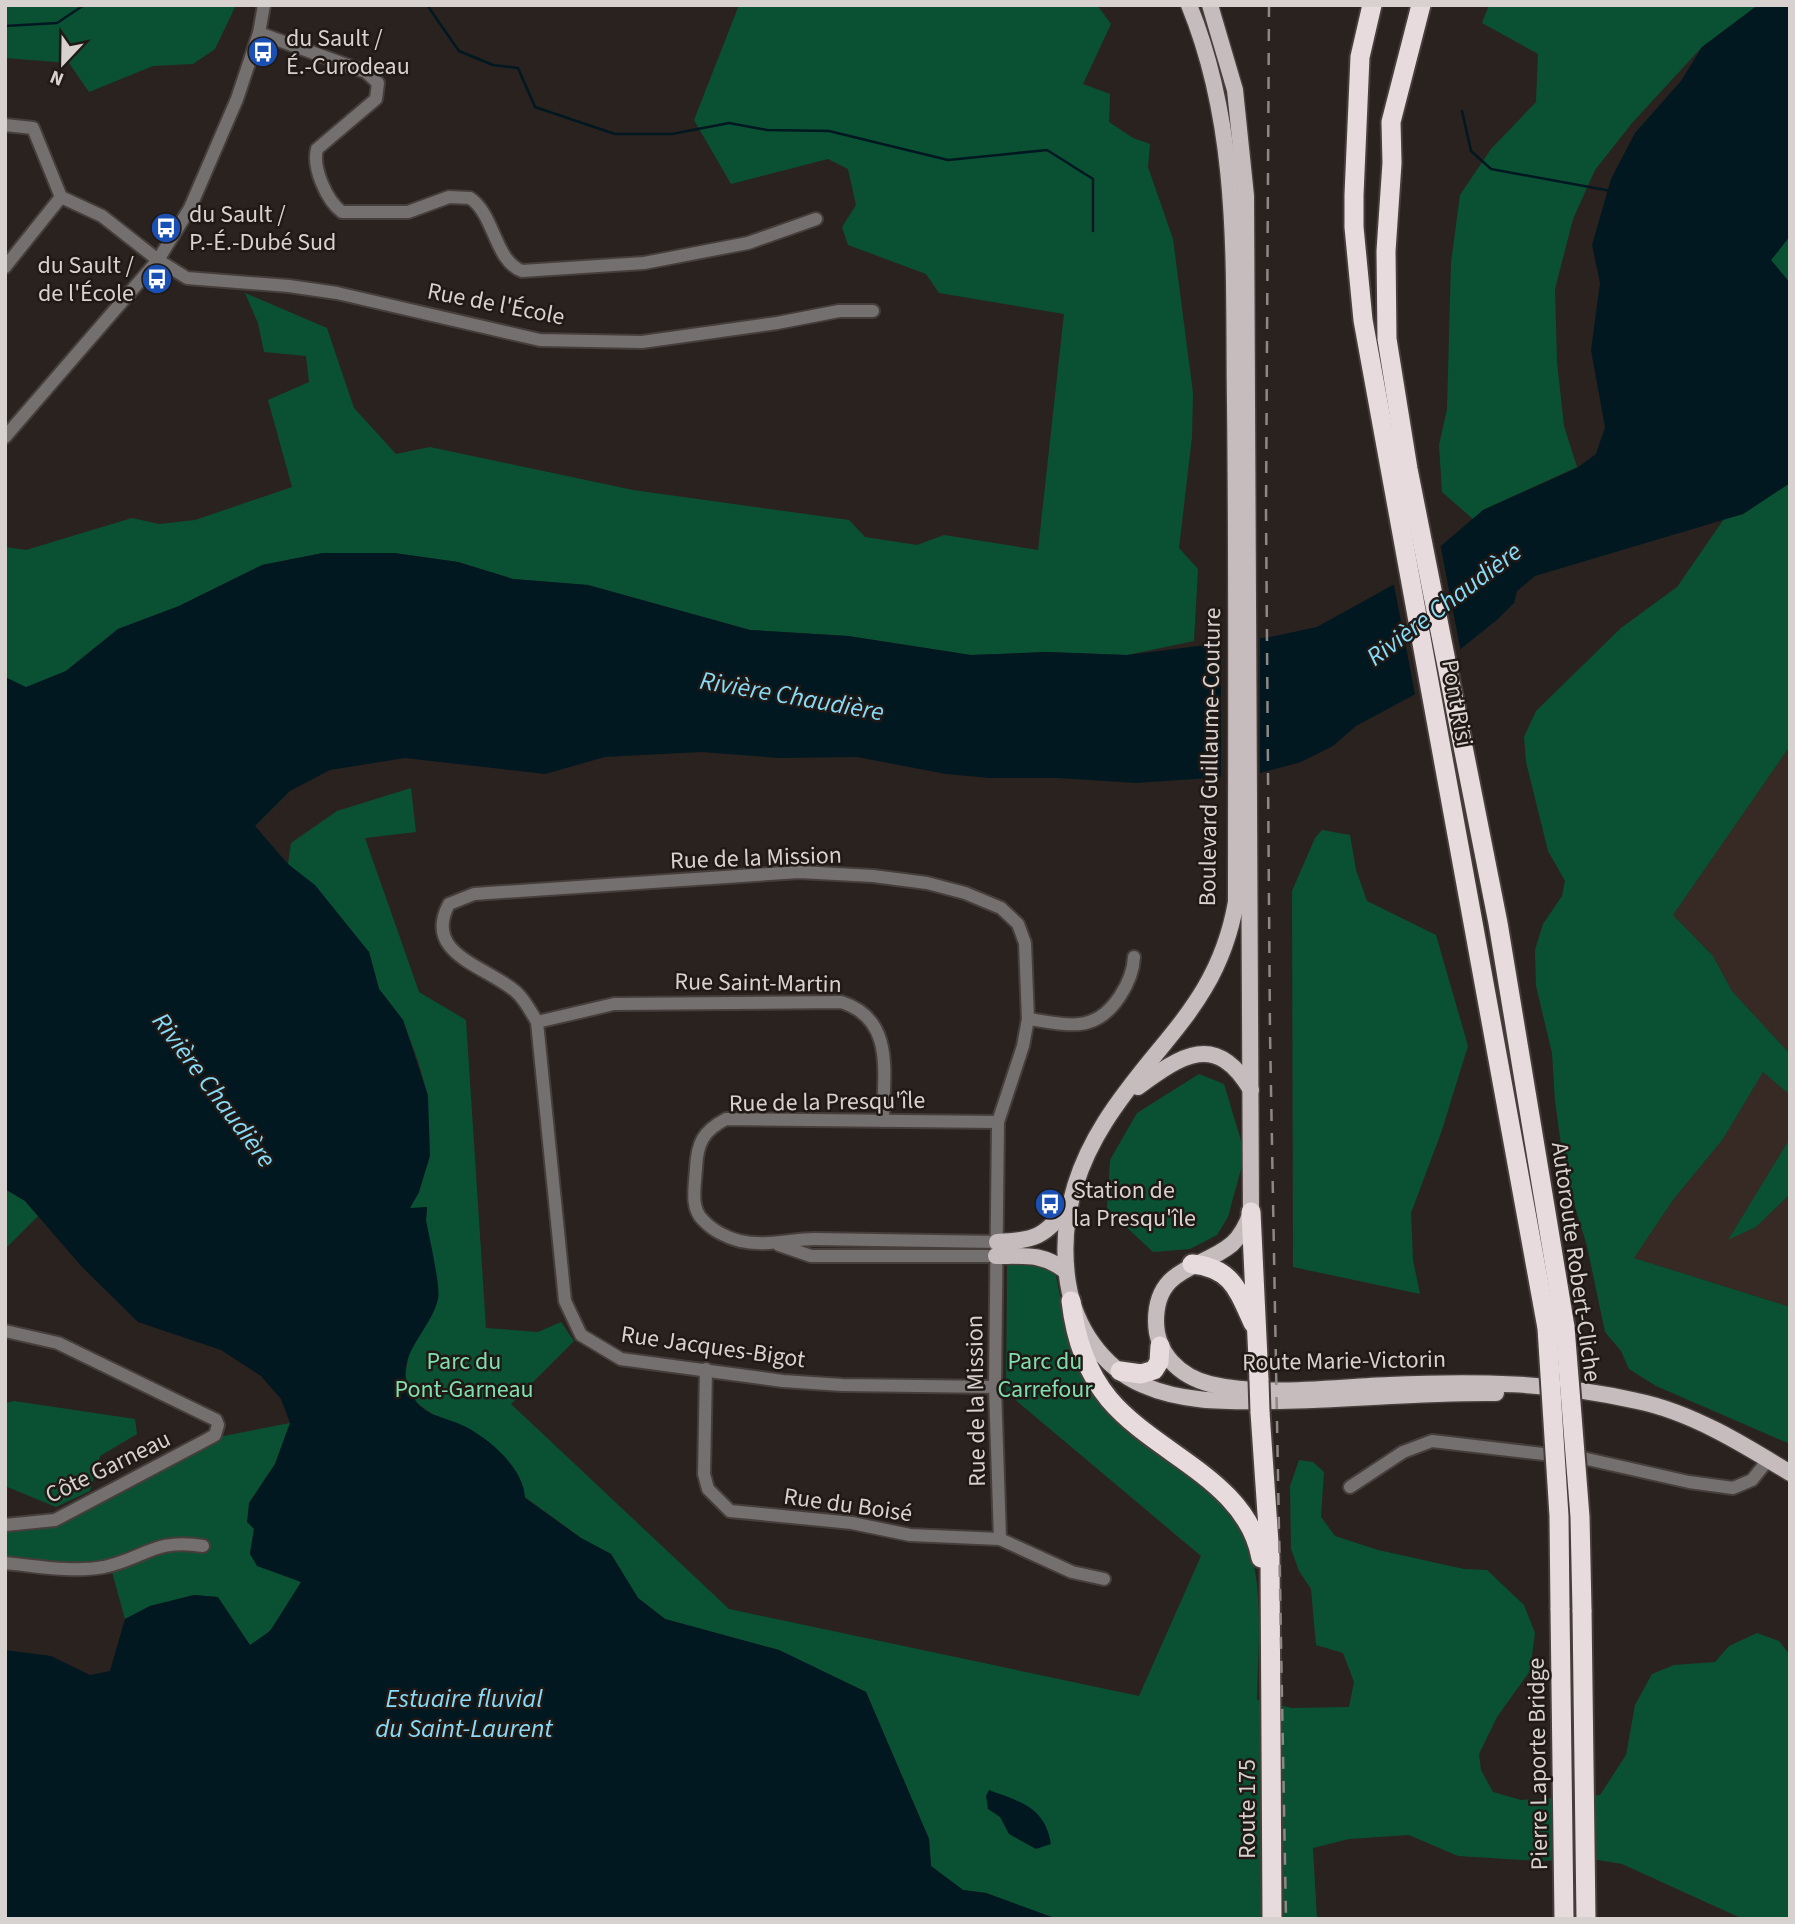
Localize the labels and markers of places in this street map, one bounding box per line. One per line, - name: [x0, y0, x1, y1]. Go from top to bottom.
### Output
- place label: du Sault / É.-Curodeau: [286, 21, 410, 84]
- bus stop icon: du Sault / É.-Curodeau: [246, 35, 280, 69]
- place label: du Sault / P.-É.-Dubé Sud: [189, 197, 336, 260]
- bus stop icon: du Sault / P.-É.-Dubé Sud: [149, 211, 183, 245]
- place label: du Sault / de l'École: [37, 248, 135, 311]
- bus stop icon: du Sault / de l'École: [140, 262, 174, 296]
- place label: Station de la Presqu'île: [1073, 1173, 1196, 1236]
- bus stop icon: Station de la Presqu'île: [1033, 1187, 1067, 1221]

